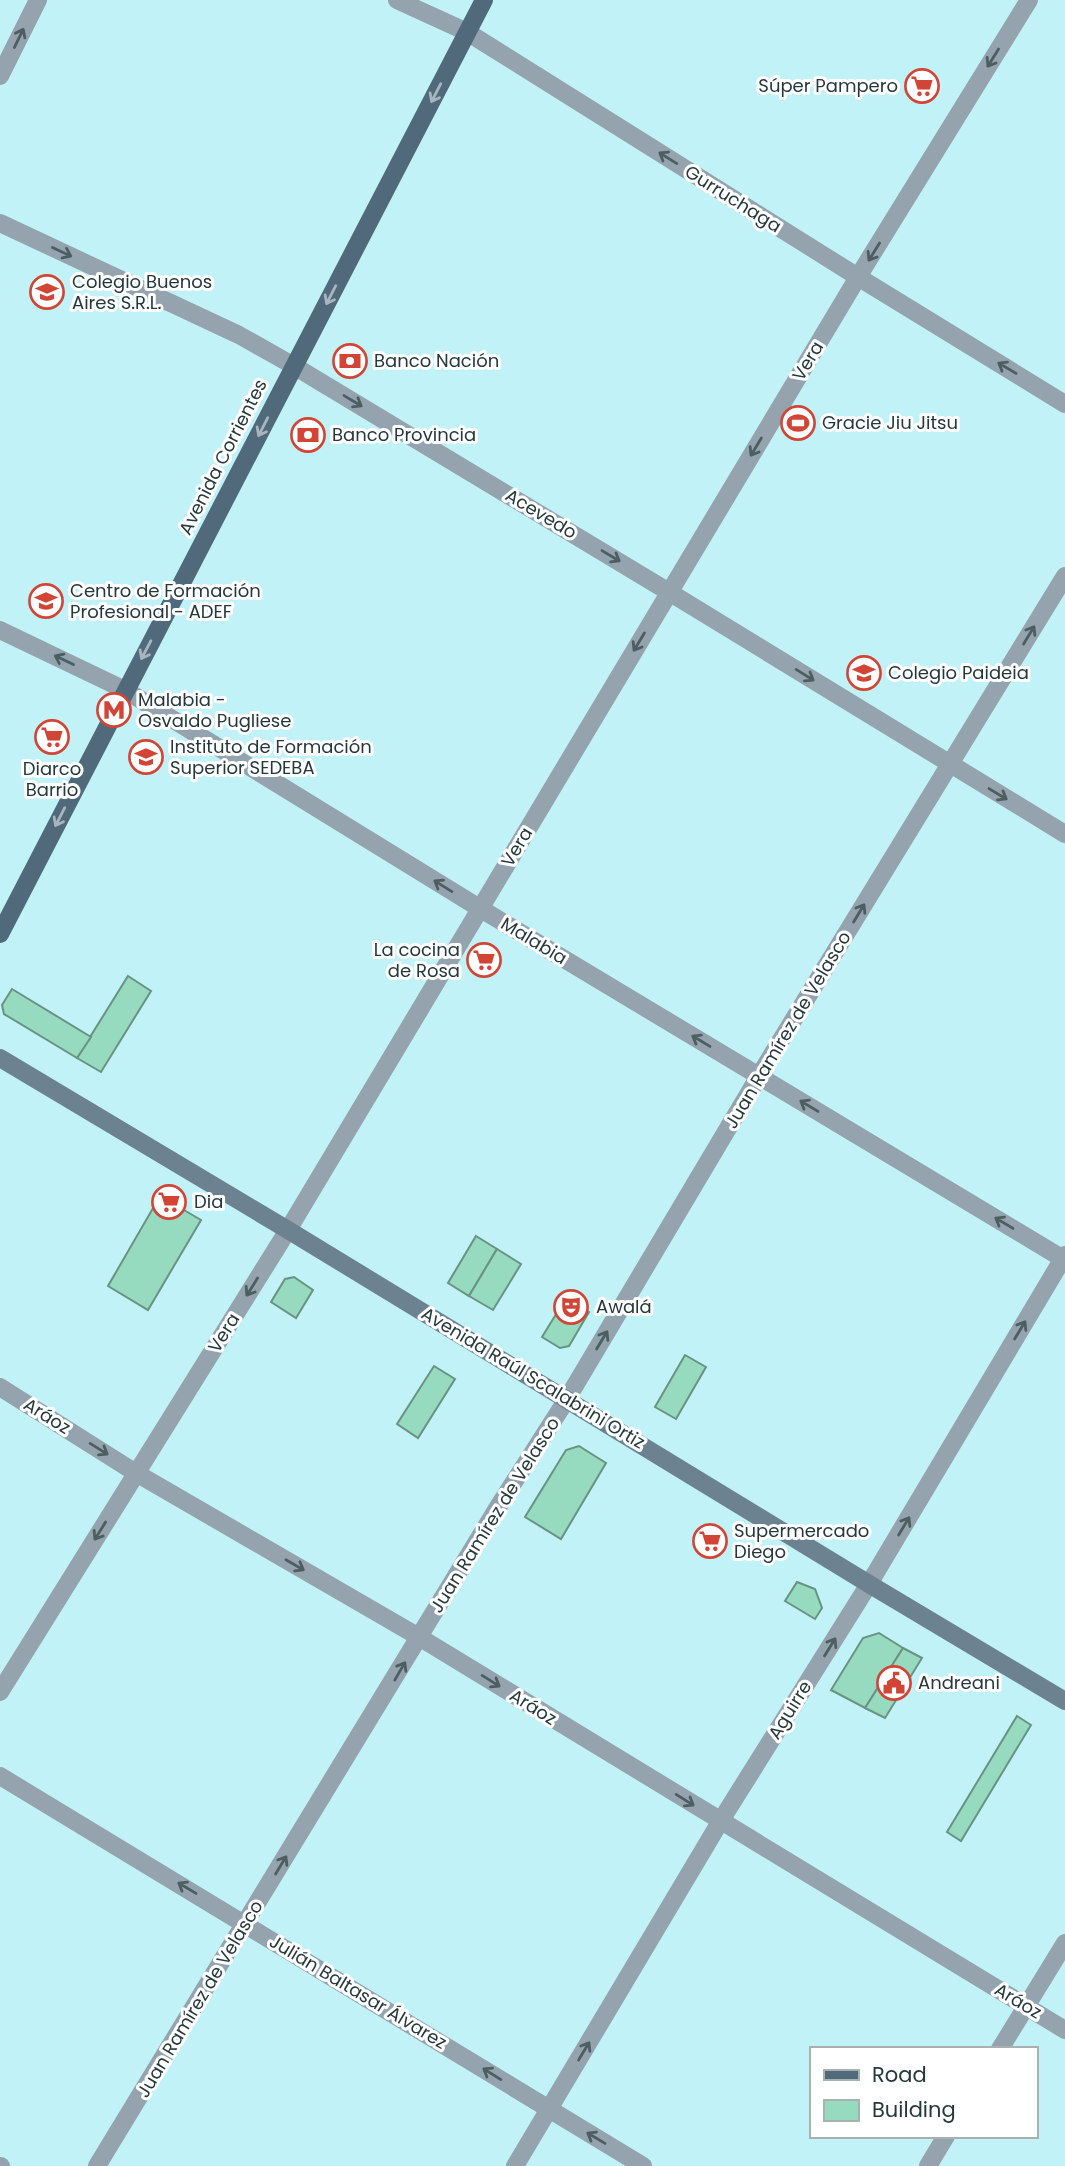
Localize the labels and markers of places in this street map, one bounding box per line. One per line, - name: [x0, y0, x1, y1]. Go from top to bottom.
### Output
- supermarket icon: Súper Pampero: [903, 67, 941, 105]
- place label: Súper Pampero: [758, 73, 898, 98]
- place label: Colegio Buenos Aires S.R.L.: [72, 269, 212, 315]
- school or university icon: Colegio Buenos Aires S.R.L.: [28, 273, 66, 311]
- bank icon: Banco Nación: [331, 342, 369, 380]
- place label: Banco Nación: [374, 348, 499, 373]
- sports icon: Gracie Jiu Jitsu: [779, 404, 817, 442]
- place label: Gracie Jiu Jitsu: [822, 410, 958, 435]
- bank icon: Banco Provincia: [289, 416, 327, 454]
- place label: Banco Provincia: [332, 422, 476, 447]
- place label: Centro de Formación Profesional - ADEF: [70, 578, 261, 624]
- school or university icon: Centro de Formación Profesional - ADEF: [27, 582, 65, 620]
- school or university icon: Colegio Paideia: [845, 654, 883, 692]
- place label: Colegio Paideia: [888, 660, 1029, 685]
- place label: Malabia - Osvaldo Pugliese: [138, 687, 291, 733]
- metro station icon: Malabia - Osvaldo Pugliese: [95, 691, 133, 729]
- supermarket icon: Diarco Barrio: [33, 718, 71, 756]
- place label: Instituto de Formación Superior SEDEBA: [170, 734, 372, 780]
- school or university icon: Instituto de Formación Superior SEDEBA: [127, 738, 165, 776]
- place label: Diarco Barrio: [23, 756, 81, 802]
- place label: La cocina de Rosa: [374, 937, 460, 983]
- supermarket icon: La cocina de Rosa: [465, 941, 503, 979]
- supermarket icon: Dia: [150, 1183, 188, 1221]
- place label: Dia: [194, 1189, 223, 1214]
- theatre icon: Awalá: [552, 1288, 590, 1326]
- place label: Awalá: [596, 1294, 652, 1319]
- place label: Supermercado Diego: [734, 1518, 869, 1564]
- supermarket icon: Supermercado Diego: [691, 1522, 729, 1560]
- public building icon: Andreani: [875, 1664, 913, 1702]
- place label: Andreani: [918, 1670, 1000, 1695]

